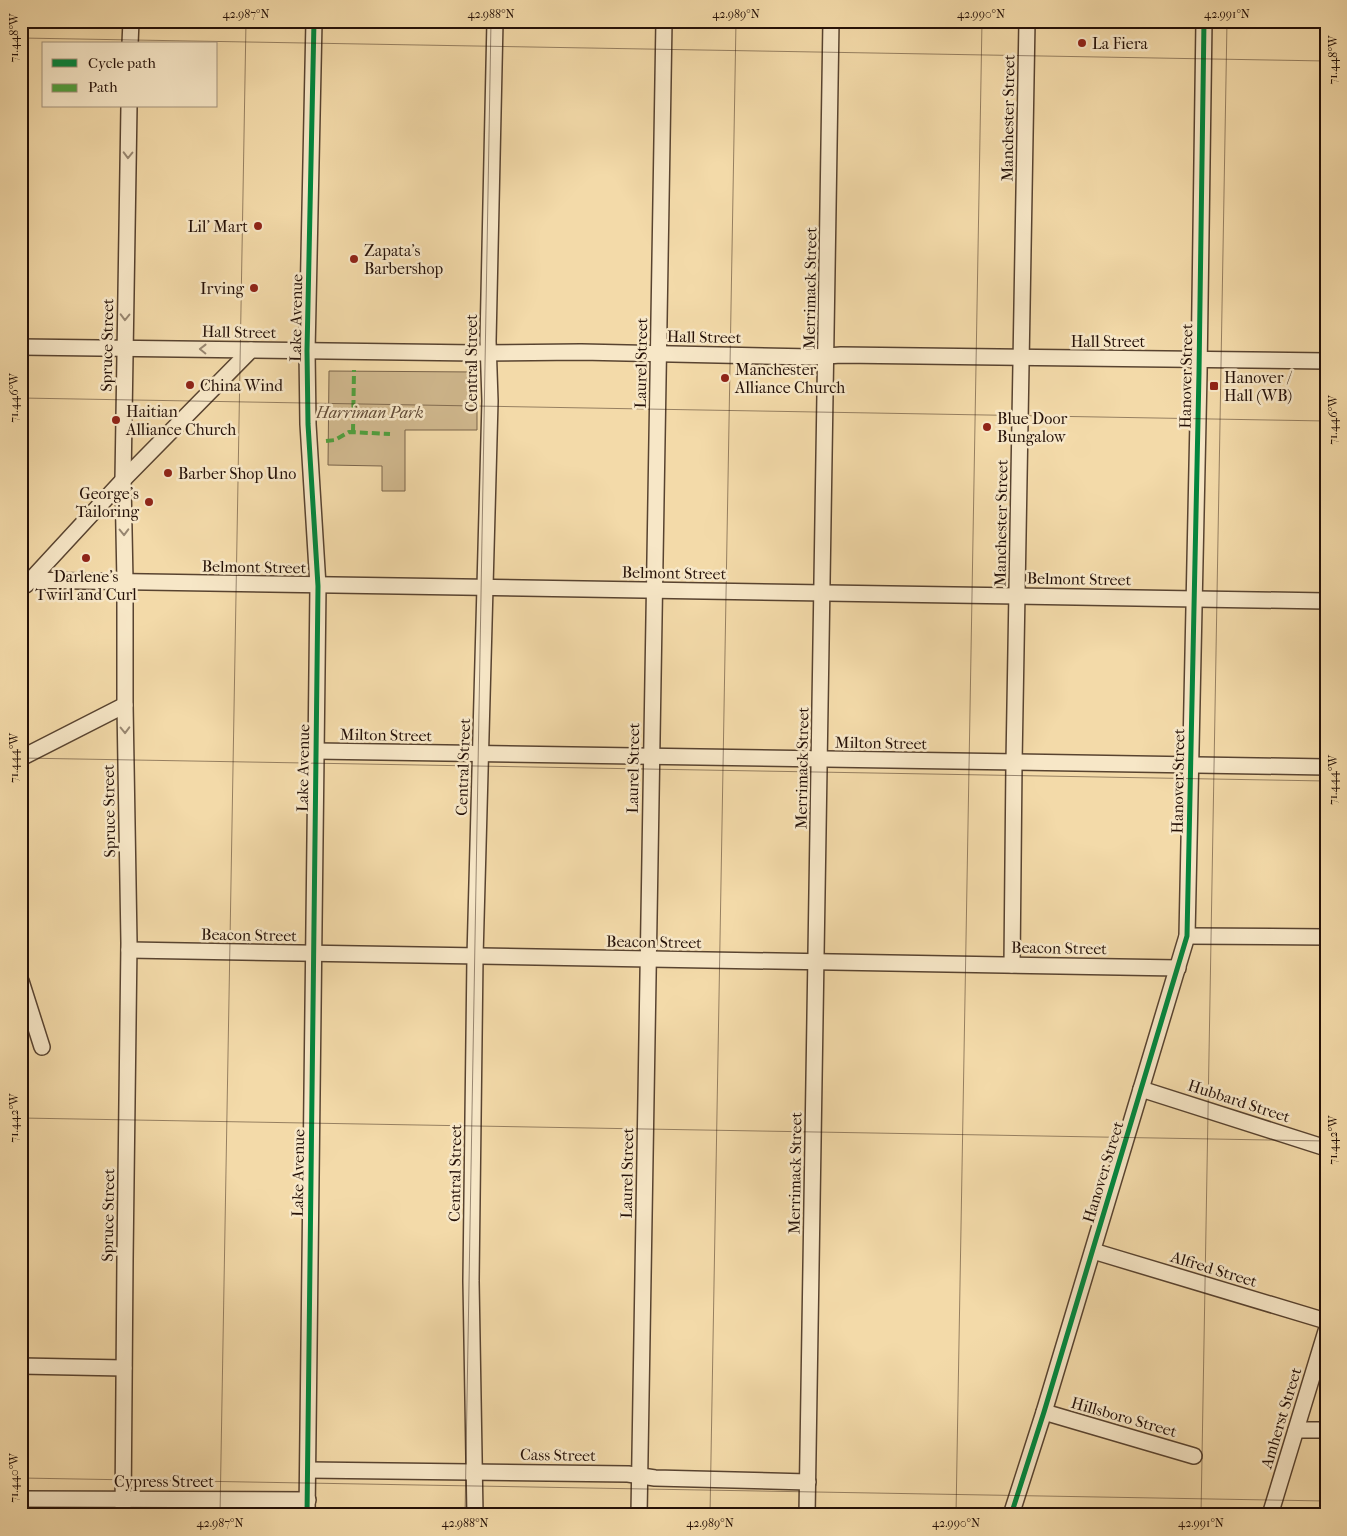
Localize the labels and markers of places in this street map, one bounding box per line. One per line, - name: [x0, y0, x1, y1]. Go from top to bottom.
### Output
- place label: La Fiera: [1092, 34, 1148, 53]
- marker: La Fiera: [1076, 37, 1088, 49]
- place label: Lil' Mart: [188, 217, 248, 236]
- marker: Lil' Mart: [252, 220, 264, 232]
- place label: Zapata's Barbershop: [364, 241, 444, 278]
- marker: Zapata's Barbershop: [348, 253, 360, 265]
- place label: Irving: [200, 279, 244, 298]
- marker: Irving: [248, 282, 260, 294]
- place label: Manchester Alliance Church: [734, 360, 845, 397]
- place label: Hanover / Hall (WB): [1224, 368, 1293, 405]
- marker: Manchester Alliance Church: [719, 372, 731, 384]
- place label: China Wind: [200, 376, 283, 395]
- marker: China Wind: [184, 379, 196, 391]
- marker: Hanover / Hall (WB): [1208, 380, 1220, 392]
- place label: Haitian Alliance Church: [125, 402, 236, 439]
- place label: Blue Door Bungalow: [997, 409, 1067, 446]
- marker: Haitian Alliance Church: [110, 414, 122, 426]
- marker: Blue Door Bungalow: [981, 421, 993, 433]
- place label: Barber Shop Uno: [178, 464, 296, 483]
- marker: Barber Shop Uno: [162, 467, 174, 479]
- place label: George's Tailoring: [76, 484, 139, 521]
- marker: George's Tailoring: [143, 496, 155, 508]
- marker: Darlene's Twirl and Curl: [80, 552, 92, 564]
- place label: Darlene's Twirl and Curl: [35, 567, 137, 604]

